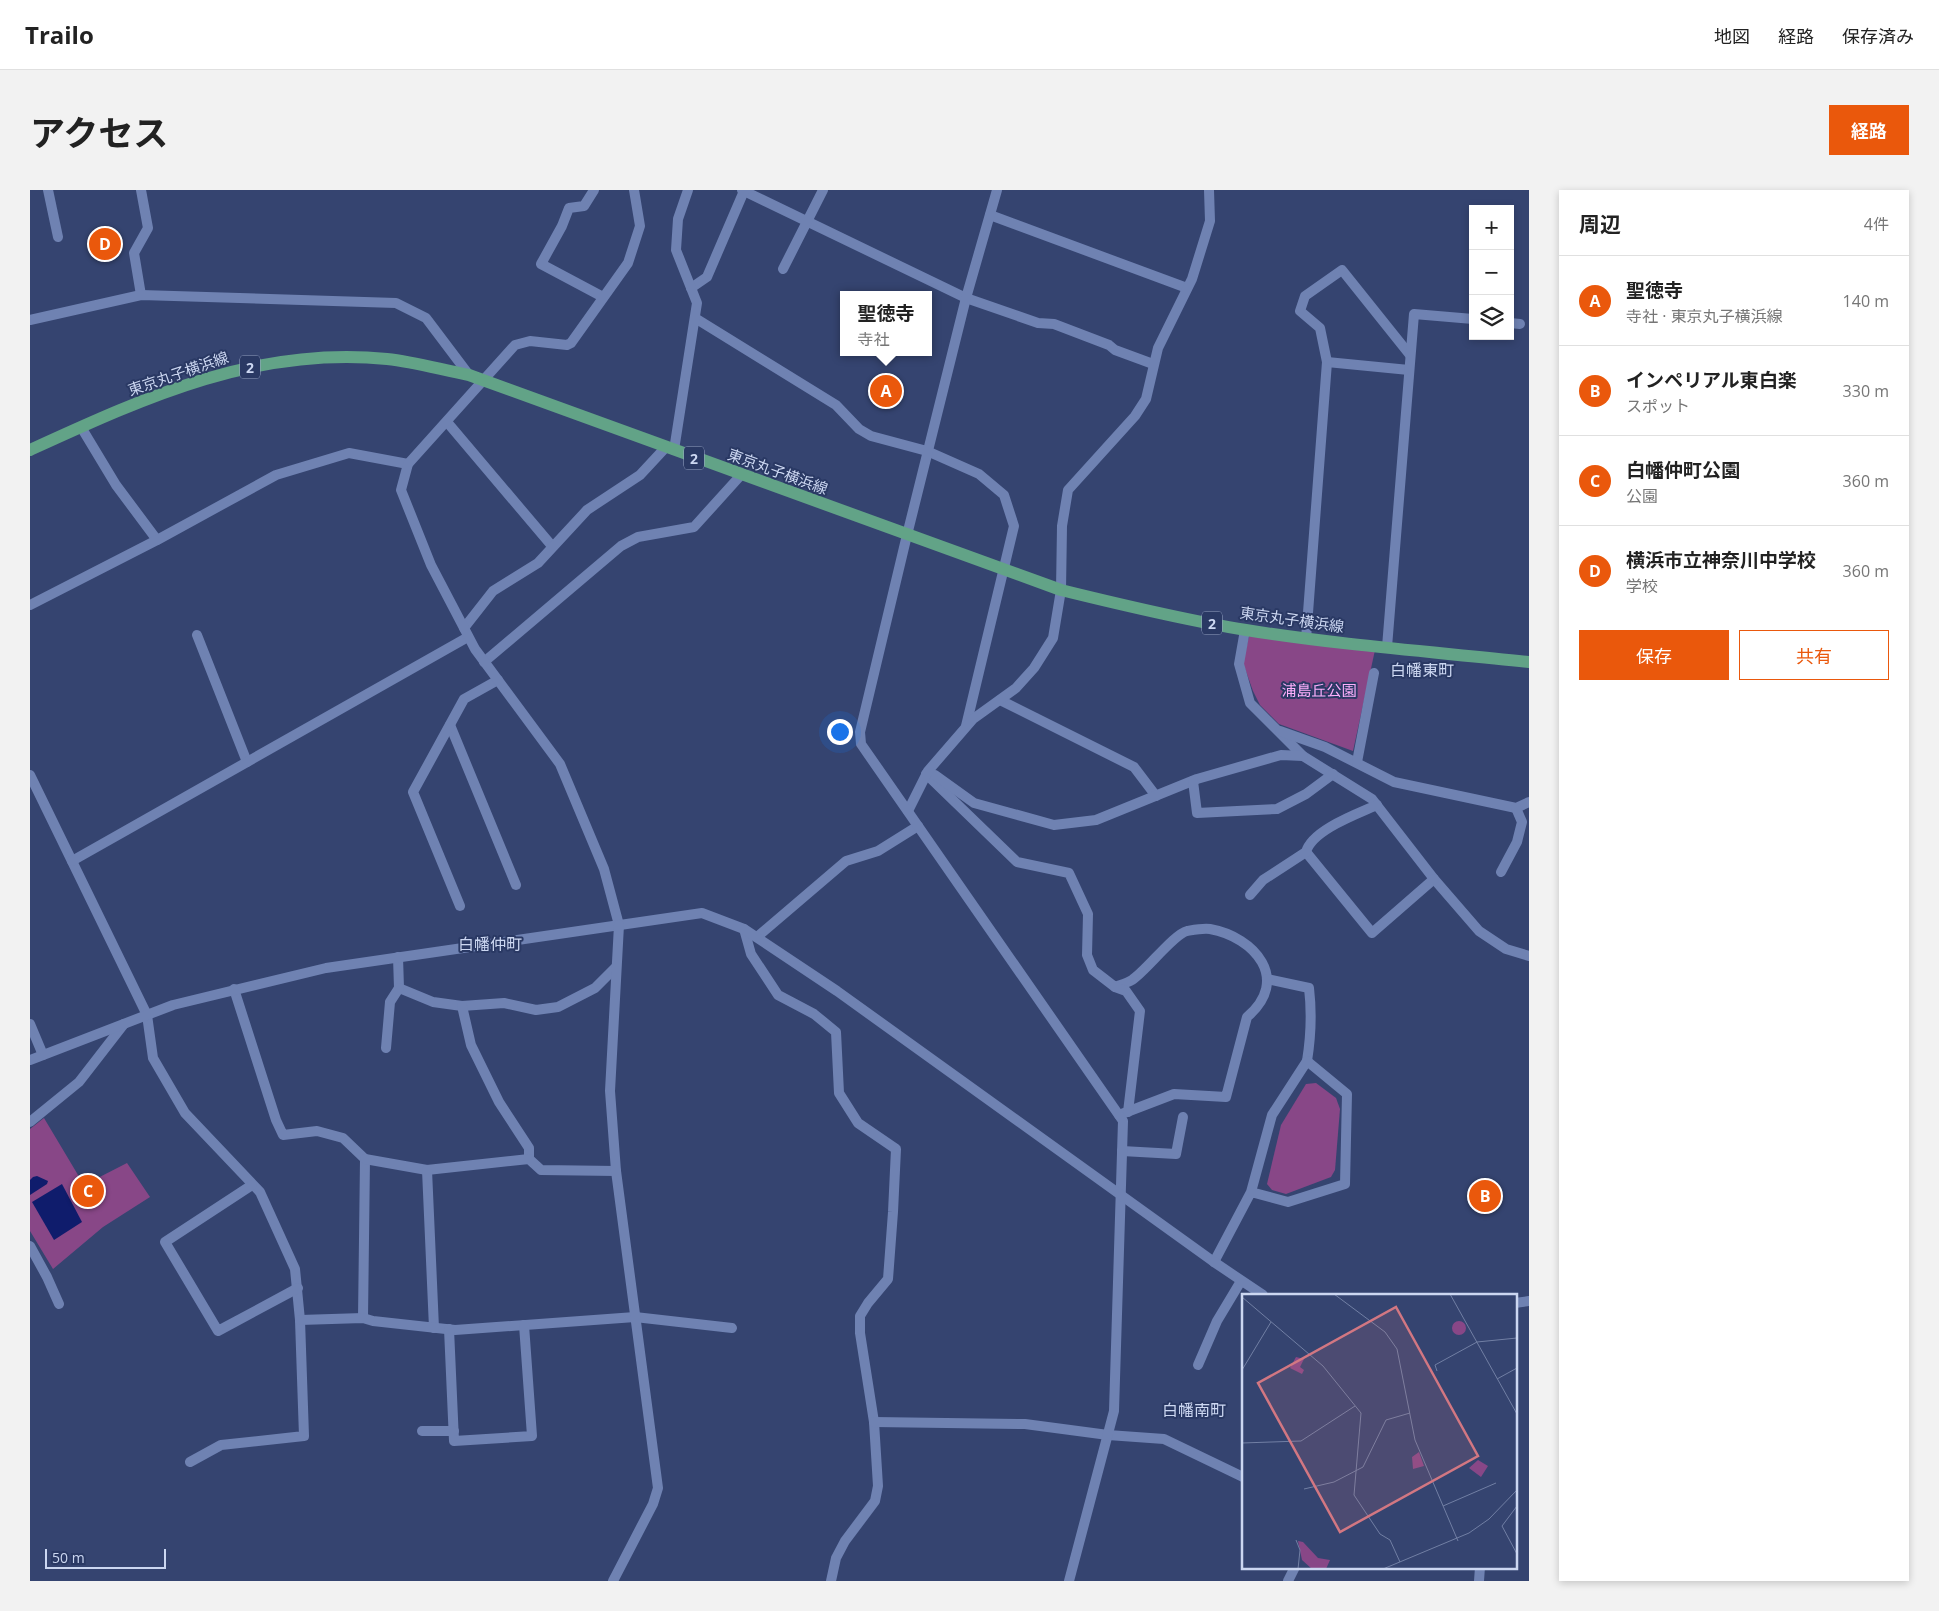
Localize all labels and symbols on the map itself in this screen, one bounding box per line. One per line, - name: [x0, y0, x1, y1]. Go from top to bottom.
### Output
- pin: D: [89, 225, 121, 263]
- street label: 東京丸子横浜線: [125, 346, 231, 400]
- road number: 2: [240, 356, 260, 378]
- pin: A: [870, 372, 902, 410]
- street label: 東京丸子横浜線: [725, 444, 831, 498]
- road number: 2: [684, 446, 704, 470]
- street label: 東京丸子横浜線: [1239, 602, 1345, 636]
- road number: 2: [1202, 612, 1222, 634]
- district label: 白幡東町: [1390, 659, 1454, 681]
- park label: 浦島丘公園: [1281, 680, 1357, 700]
- your location: [827, 719, 853, 745]
- district label: 白幡仲町: [458, 933, 522, 955]
- pin: C: [72, 1172, 104, 1210]
- pin: B: [1469, 1177, 1501, 1215]
- inset map: [1242, 1294, 1516, 1568]
- district label: 白幡南町: [1162, 1399, 1226, 1421]
- scale bar: [45, 1546, 166, 1569]

